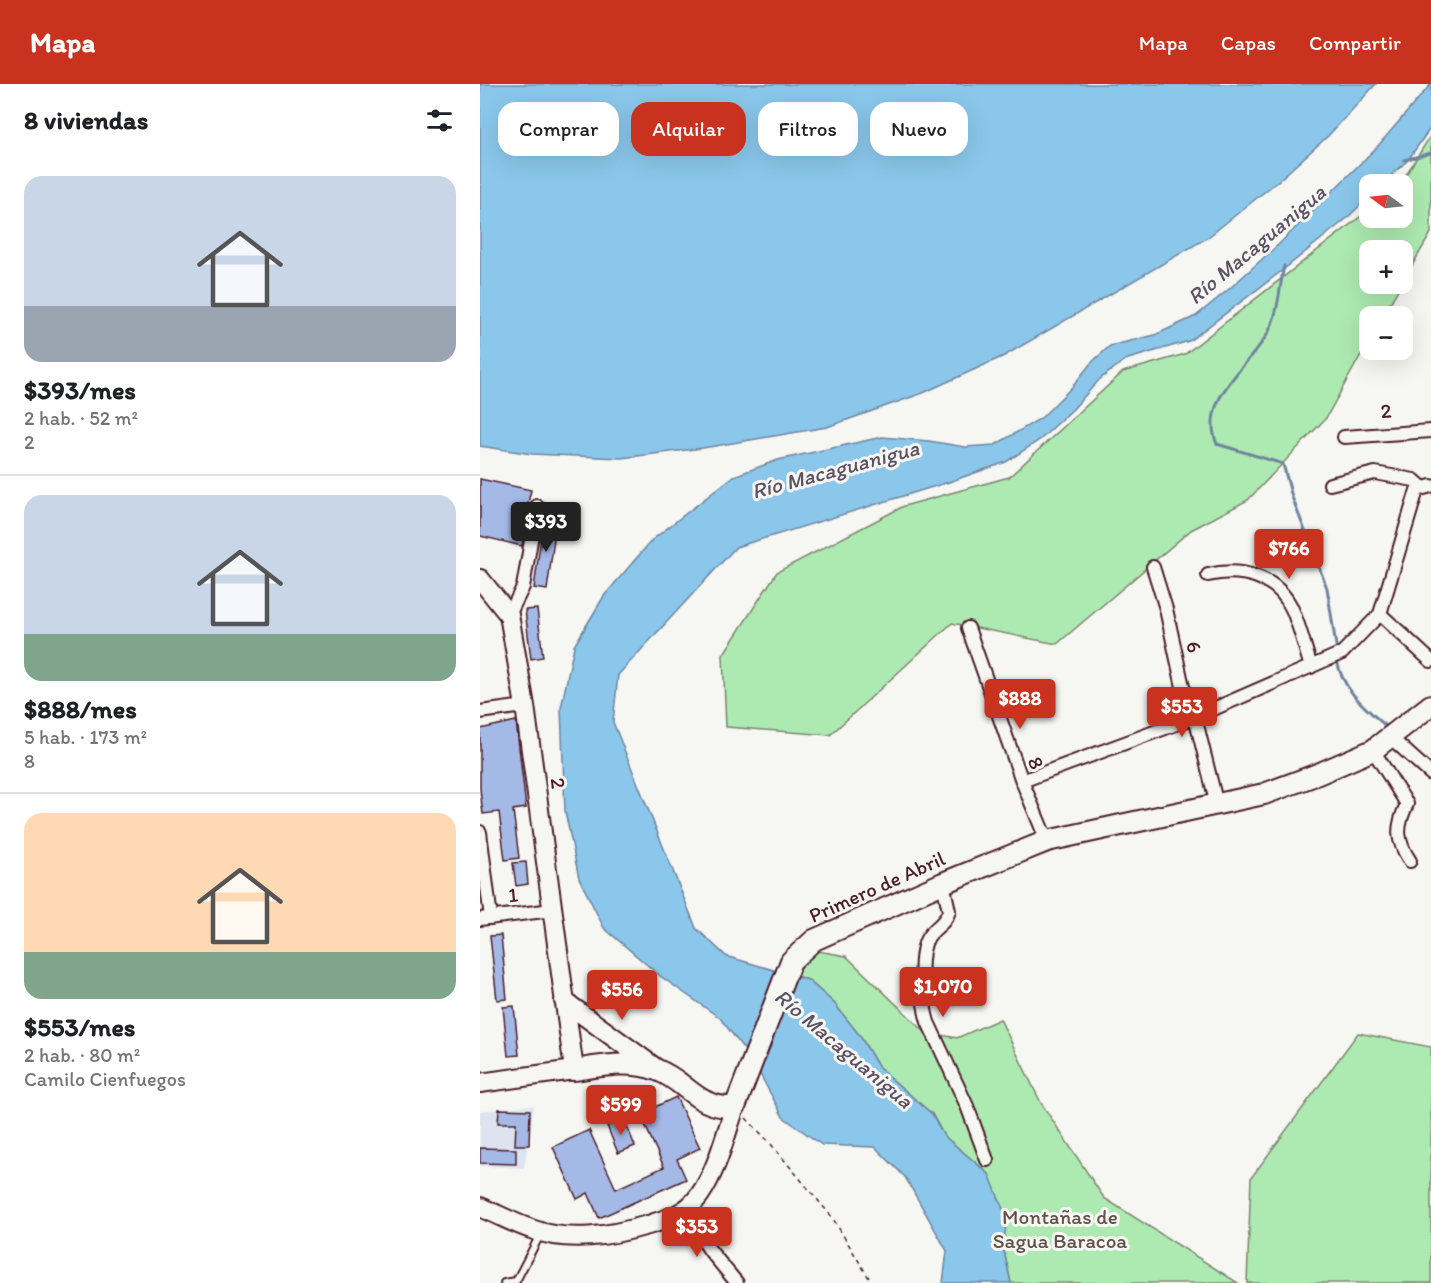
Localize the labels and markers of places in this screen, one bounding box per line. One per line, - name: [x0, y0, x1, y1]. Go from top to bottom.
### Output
- pin: $393: [510, 502, 582, 553]
- pin: $766: [1253, 529, 1325, 580]
- pin: $888: [984, 679, 1056, 730]
- pin: $553: [1146, 687, 1218, 738]
- pin: $1,070: [894, 967, 992, 1018]
- pin: $556: [586, 970, 658, 1021]
- pin: $599: [585, 1085, 657, 1136]
- pin: $353: [661, 1207, 733, 1258]

